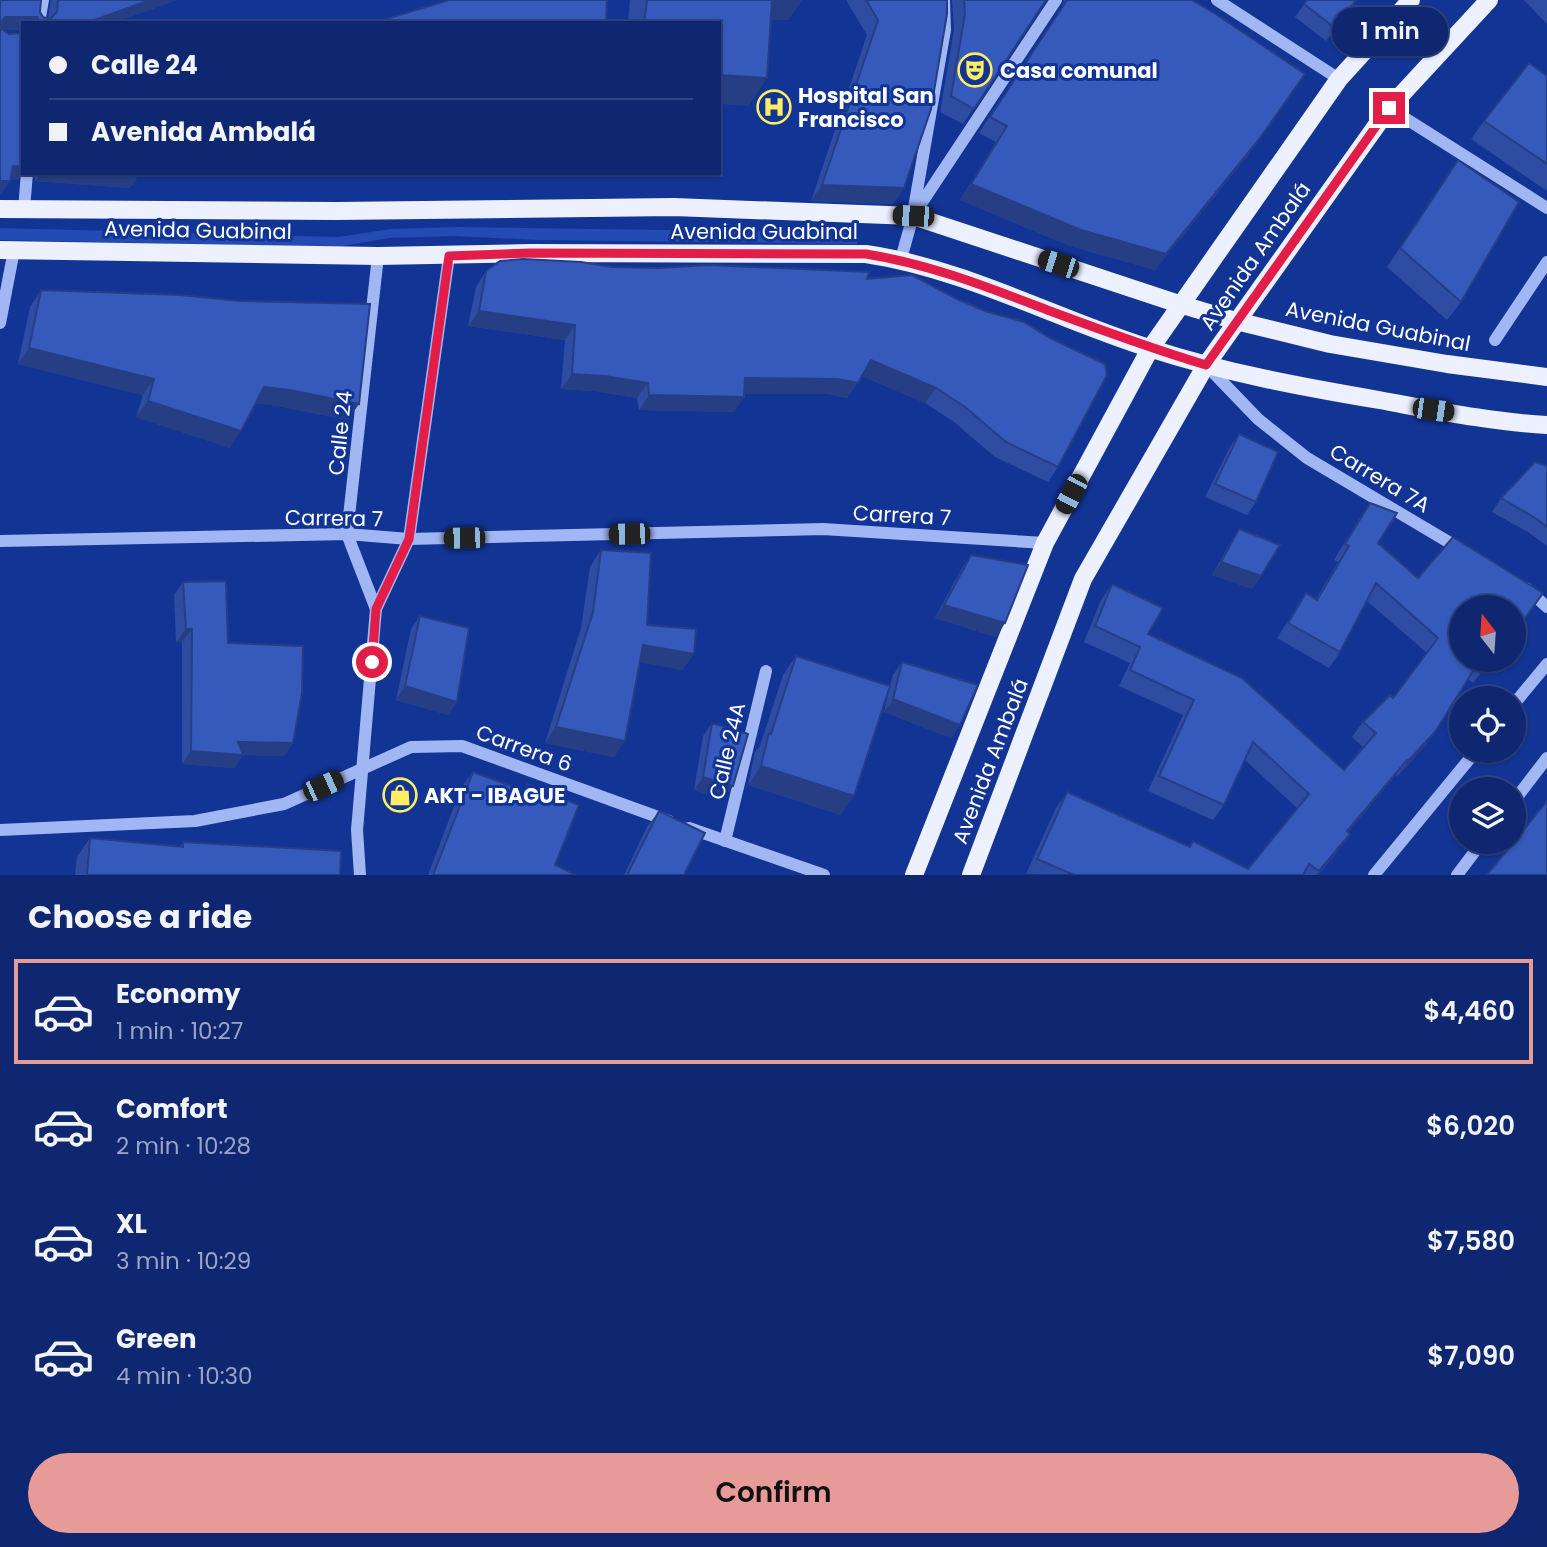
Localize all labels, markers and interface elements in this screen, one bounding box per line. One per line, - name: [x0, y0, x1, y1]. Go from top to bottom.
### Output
- callout: 1 min: [1331, 7, 1447, 56]
- text: 1 min: [1360, 15, 1420, 47]
- text: Calle 24: [91, 47, 198, 83]
- theatre icon: Casa comunal: [956, 51, 994, 89]
- place label: Casa comunal: [1000, 56, 1158, 85]
- place label: Hospital San Francisco: [798, 81, 934, 134]
- hospital icon: Hospital San Francisco: [755, 88, 793, 126]
- route end: [1373, 92, 1405, 124]
- text: Avenida Ambalá: [91, 114, 316, 150]
- street label: Avenida Ambalá: [1193, 176, 1317, 336]
- car: [892, 204, 935, 228]
- street label: Avenida Guabinal: [104, 214, 292, 246]
- street label: Avenida Guabinal: [670, 217, 858, 246]
- car: [1035, 248, 1082, 280]
- street label: Avenida Guabinal: [1283, 294, 1473, 358]
- street label: Calle 24: [321, 389, 359, 477]
- car: [1411, 397, 1456, 423]
- street label: Carrera 7A: [1324, 437, 1436, 519]
- car: [1052, 471, 1091, 517]
- street label: Carrera 7: [852, 498, 952, 532]
- street label: Carrera 7: [285, 503, 383, 533]
- car: [608, 523, 651, 545]
- car: [443, 527, 486, 549]
- north arrow: [1449, 595, 1526, 672]
- map controls: [1449, 595, 1526, 854]
- route start: [356, 646, 388, 678]
- street label: Avenida Ambalá: [945, 674, 1035, 848]
- button: locate: [1449, 686, 1526, 763]
- street label: Calle 24A: [702, 700, 752, 802]
- street label: Carrera 6: [472, 717, 576, 779]
- car: [300, 768, 347, 804]
- shop icon: AKT - IBAGUE: [381, 776, 419, 814]
- button: layers: [1449, 777, 1526, 854]
- place label: AKT - IBAGUE: [424, 781, 565, 810]
- text: Choose a ride: [28, 894, 252, 939]
- text: Economy: [116, 976, 240, 1012]
- icon: car: [32, 980, 95, 1043]
- text: $4,460: [1424, 993, 1515, 1029]
- text: 1 min · 10:27: [116, 1015, 243, 1047]
- text: Comfort: [116, 1091, 228, 1127]
- icon: car: [32, 1095, 95, 1158]
- text: $6,020: [1426, 1108, 1515, 1144]
- text: 2 min · 10:28: [116, 1130, 251, 1162]
- text: XL: [116, 1206, 147, 1242]
- icon: car: [32, 1210, 95, 1273]
- text: $7,580: [1427, 1223, 1515, 1259]
- text: 3 min · 10:29: [116, 1245, 251, 1277]
- text: Green: [116, 1321, 197, 1357]
- icon: car: [32, 1325, 95, 1388]
- text: $7,090: [1427, 1338, 1515, 1374]
- text: 4 min · 10:30: [116, 1360, 253, 1392]
- button: Confirm: [28, 1453, 1519, 1533]

